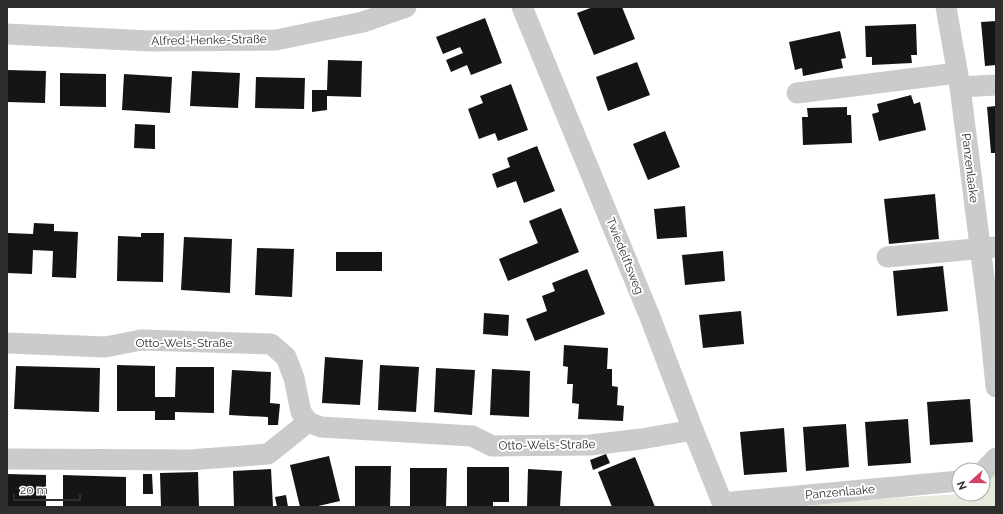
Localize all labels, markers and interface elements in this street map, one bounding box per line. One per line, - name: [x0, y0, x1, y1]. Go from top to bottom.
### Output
- street label: Alfred-Henke-Straße: [151, 32, 267, 48]
- street label: Panzenlaake: [959, 132, 981, 204]
- street label: Twiedelftsweg: [603, 216, 647, 296]
- street label: Otto-Wels-Straße: [135, 336, 233, 350]
- street label: Otto-Wels-Straße: [498, 437, 596, 453]
- north arrow: [951, 462, 991, 502]
- scale bar: [14, 476, 80, 502]
- text: N: [955, 479, 970, 492]
- street label: Panzenlaake: [804, 482, 876, 502]
- text: 20 m: [20, 483, 48, 497]

